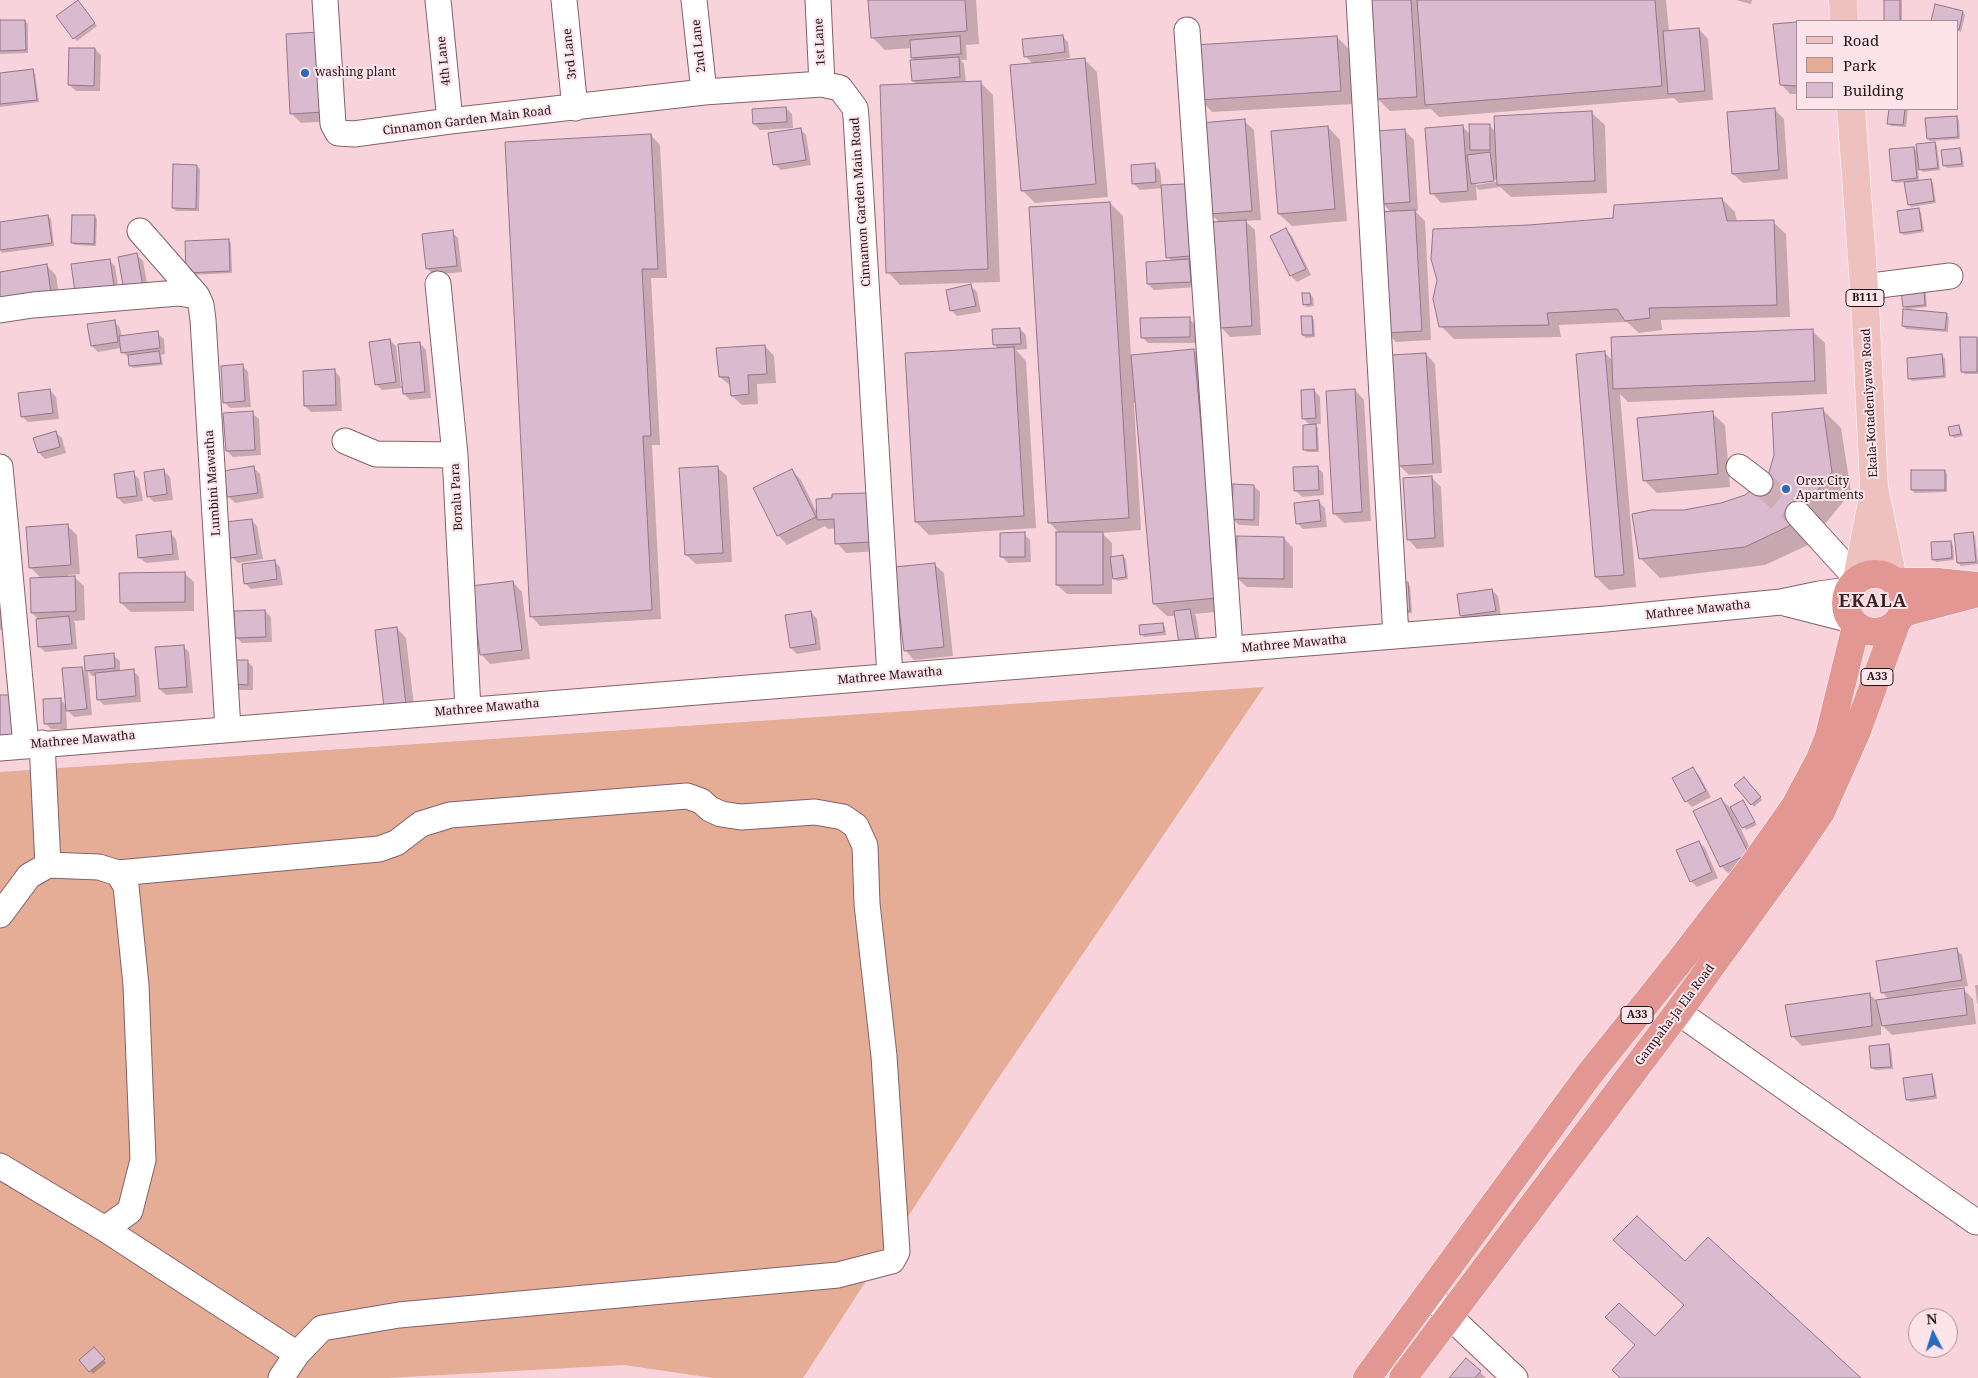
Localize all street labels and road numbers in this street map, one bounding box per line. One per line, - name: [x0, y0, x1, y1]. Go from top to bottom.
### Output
- street label: 1st Lane: [812, 18, 828, 66]
- street label: 2nd Lane: [689, 19, 709, 73]
- street label: 3rd Lane: [560, 28, 580, 80]
- street label: 4th Lane: [434, 35, 454, 87]
- street label: Cinnamon Garden Main Road: [382, 104, 552, 138]
- street label: Cinnamon Garden Main Road: [848, 117, 874, 287]
- road number: B111: [1846, 290, 1884, 306]
- street label: Ekala-Kotadeniyawa Road: [1859, 328, 1881, 478]
- street label: Lumbini Mawatha: [202, 430, 224, 536]
- street label: Boralu Para: [448, 463, 466, 531]
- street label: Mathree Mawatha: [1645, 597, 1751, 623]
- street label: Mathree Mawatha: [1241, 632, 1347, 656]
- street label: Mathree Mawatha: [837, 664, 943, 688]
- road number: A33: [1861, 669, 1893, 686]
- street label: Mathree Mawatha: [434, 696, 540, 720]
- street label: Mathree Mawatha: [30, 728, 136, 752]
- street label: Gampaha-Ja Ela Road: [1632, 962, 1718, 1068]
- road number: A33: [1621, 1006, 1653, 1024]

